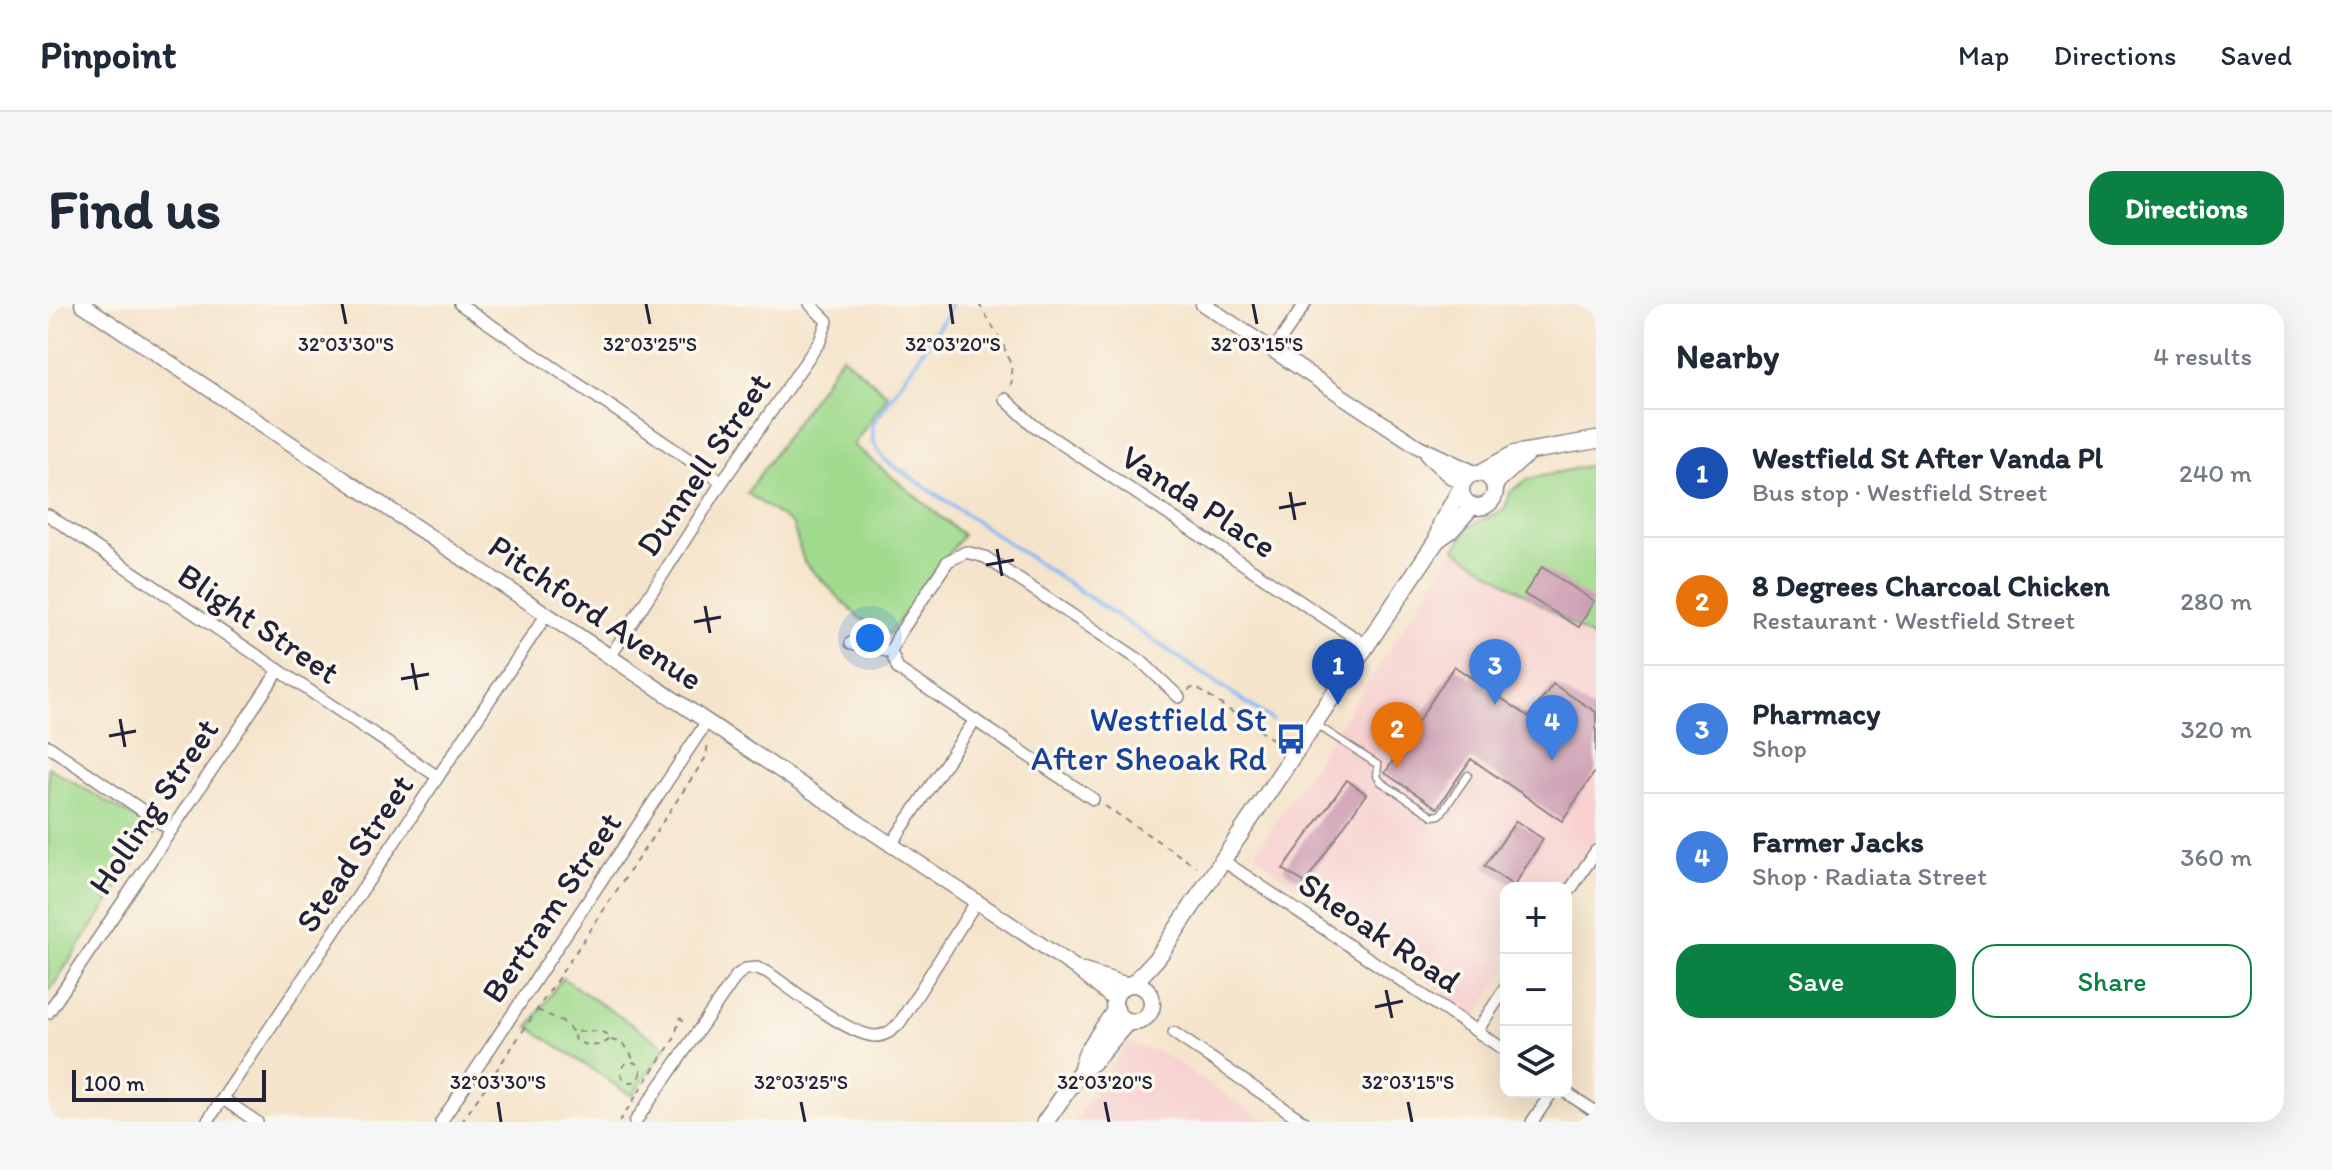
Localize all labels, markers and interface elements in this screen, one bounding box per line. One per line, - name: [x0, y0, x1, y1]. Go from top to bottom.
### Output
- text: Pinpoint: [40, 32, 176, 78]
- text: Map: [1958, 38, 2009, 72]
- text: Directions: [2053, 38, 2177, 72]
- text: Saved: [2221, 38, 2292, 72]
- button: Directions: [2089, 171, 2284, 245]
- text: Find us: [48, 175, 221, 242]
- text: 32°03'30"S: [298, 332, 394, 356]
- text: 32°03'25"S: [603, 332, 697, 356]
- text: 32°03'20"S: [905, 332, 1001, 356]
- text: 32°03'15"S: [1211, 332, 1303, 356]
- text: Nearby: [1676, 336, 1779, 377]
- text: 4 results: [2153, 340, 2252, 372]
- street label: Dunnell Street: [627, 365, 780, 564]
- street label: Vanda Place: [1113, 436, 1284, 567]
- text: Westfield St After Vanda Pl: [1752, 439, 2103, 476]
- text: 1: [1696, 457, 1708, 489]
- text: 240 m: [2179, 457, 2252, 489]
- text: Bus stop · Westfield Street: [1752, 476, 2048, 508]
- street label: Pitchford Avenue: [481, 525, 711, 699]
- street label: Blight Street: [170, 554, 348, 693]
- text: 8 Degrees Charcoal Chicken: [1752, 567, 2110, 604]
- text: 2: [1695, 585, 1709, 617]
- text: 280 m: [2180, 585, 2252, 617]
- text: Restaurant · Westfield Street: [1752, 604, 2075, 636]
- your location: [850, 618, 890, 658]
- pin: 1: [1312, 639, 1364, 705]
- pin: 3: [1469, 639, 1521, 705]
- pin: 4: [1526, 695, 1578, 761]
- text: Pharmacy: [1752, 695, 1880, 732]
- place label: Westfield St After Sheoak Rd: [1031, 699, 1267, 779]
- pin: 2: [1371, 702, 1423, 768]
- street label: Holling Street: [79, 710, 227, 902]
- text: 3: [1695, 713, 1709, 745]
- text: 320 m: [2180, 713, 2252, 745]
- bus stop icon: Westfield St After Sheoak Rd: [1274, 722, 1308, 756]
- text: Shop: [1752, 732, 1807, 764]
- street label: Stead Street: [287, 766, 422, 940]
- street label: Bertram Street: [472, 804, 630, 1011]
- text: Farmer Jacks: [1752, 823, 1924, 860]
- text: 4: [1694, 841, 1710, 873]
- text: 360 m: [2180, 841, 2252, 873]
- text: Shop · Radiata Street: [1752, 860, 1987, 892]
- street label: Sheoak Road: [1291, 863, 1469, 1002]
- map controls: [1500, 882, 1572, 1098]
- button: +: [1500, 882, 1572, 954]
- button: Save: [1676, 944, 1956, 1018]
- button: Share: [1972, 944, 2252, 1018]
- button: −: [1500, 954, 1572, 1026]
- button: layers: [1500, 1026, 1572, 1098]
- scale bar: [72, 1066, 266, 1102]
- text: 100 m: [84, 1070, 145, 1097]
- text: 32°03'30"S: [450, 1070, 546, 1094]
- text: 32°03'25"S: [754, 1070, 848, 1094]
- text: 32°03'20"S: [1057, 1070, 1153, 1094]
- text: 32°03'15"S: [1362, 1070, 1454, 1094]

